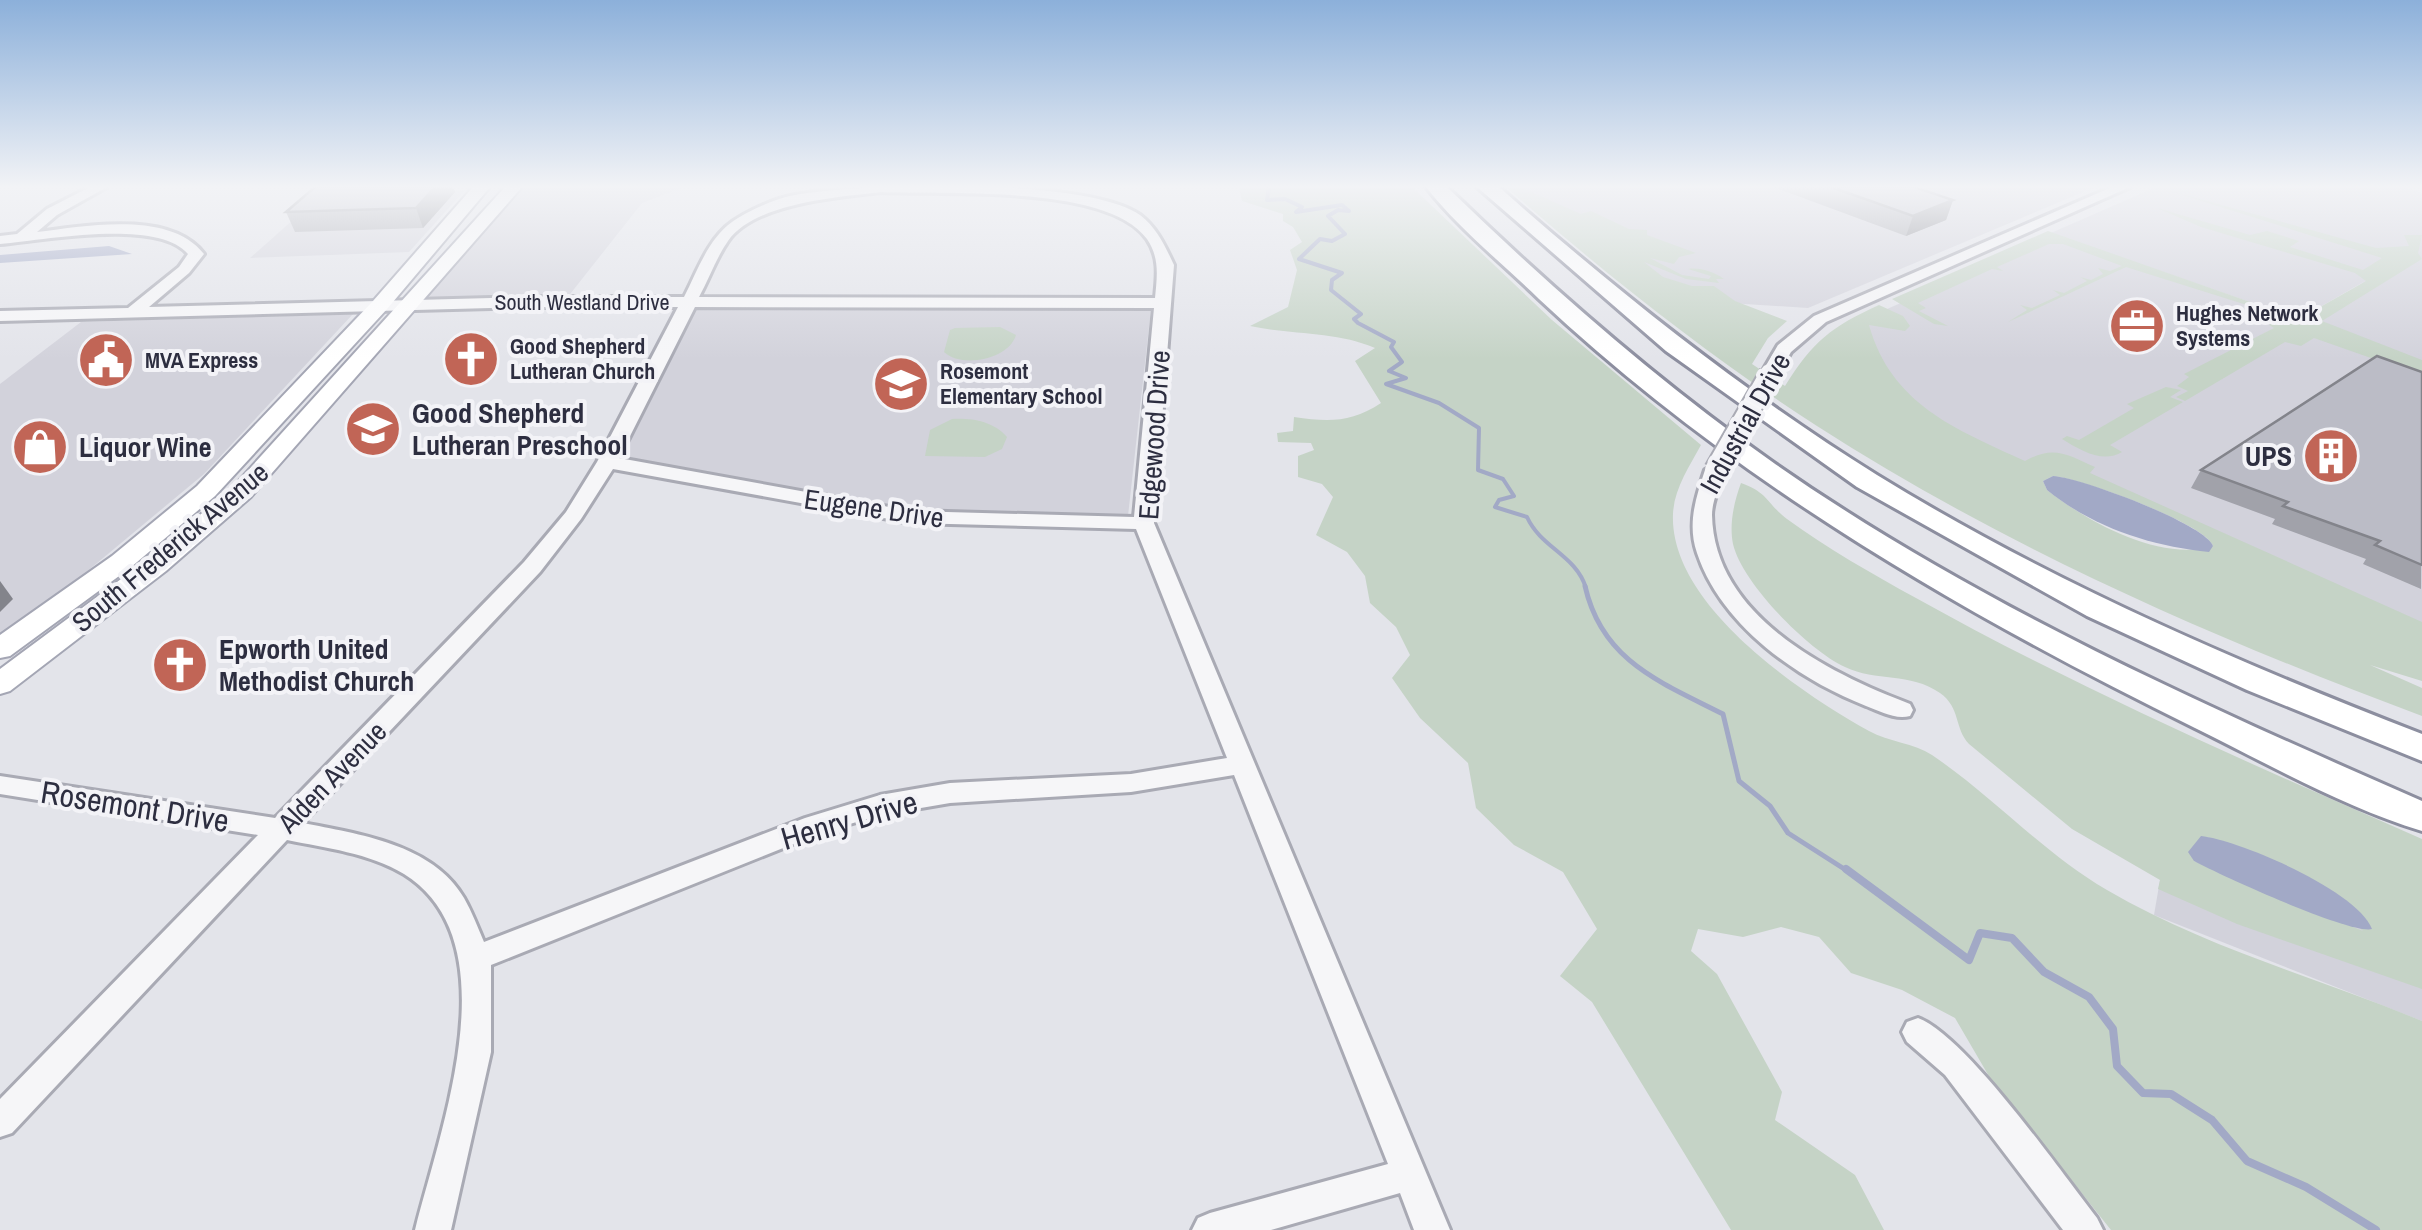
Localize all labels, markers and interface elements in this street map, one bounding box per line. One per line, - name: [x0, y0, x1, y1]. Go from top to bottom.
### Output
- street label: South Westland Drive: [494, 287, 670, 317]
- office icon: Hughes Network Systems: [2107, 296, 2167, 356]
- place label: Hughes Network Systems: [2176, 298, 2319, 353]
- church icon: Good Shepherd Lutheran Church: [441, 329, 501, 389]
- public building icon: MVA Express: [76, 330, 136, 390]
- place label: Good Shepherd Lutheran Church: [510, 331, 655, 386]
- place label: MVA Express: [145, 345, 258, 375]
- street label: Industrial Drive: [1691, 346, 1799, 500]
- street label: Edgewood Drive: [1129, 349, 1179, 521]
- school or university icon: Rosemont Elementary School: [871, 354, 931, 414]
- place label: Rosemont Elementary School: [940, 356, 1102, 411]
- place label: Good Shepherd Lutheran Preschool: [412, 394, 628, 464]
- school or university icon: Good Shepherd Lutheran Preschool: [343, 399, 403, 459]
- shop icon: Liquor Wine: [10, 417, 70, 477]
- building icon: UPS: [2301, 426, 2361, 486]
- place label: Liquor Wine: [79, 428, 211, 466]
- place label: UPS: [2245, 437, 2292, 475]
- street label: South Frederick Avenue: [64, 453, 276, 641]
- street label: Eugene Drive: [802, 479, 946, 537]
- place label: Epworth United Methodist Church: [219, 630, 414, 700]
- church icon: Epworth United Methodist Church: [150, 635, 210, 695]
- street label: Alden Avenue: [269, 713, 395, 842]
- street label: Rosemont Drive: [38, 770, 232, 842]
- street label: Henry Drive: [776, 780, 922, 860]

